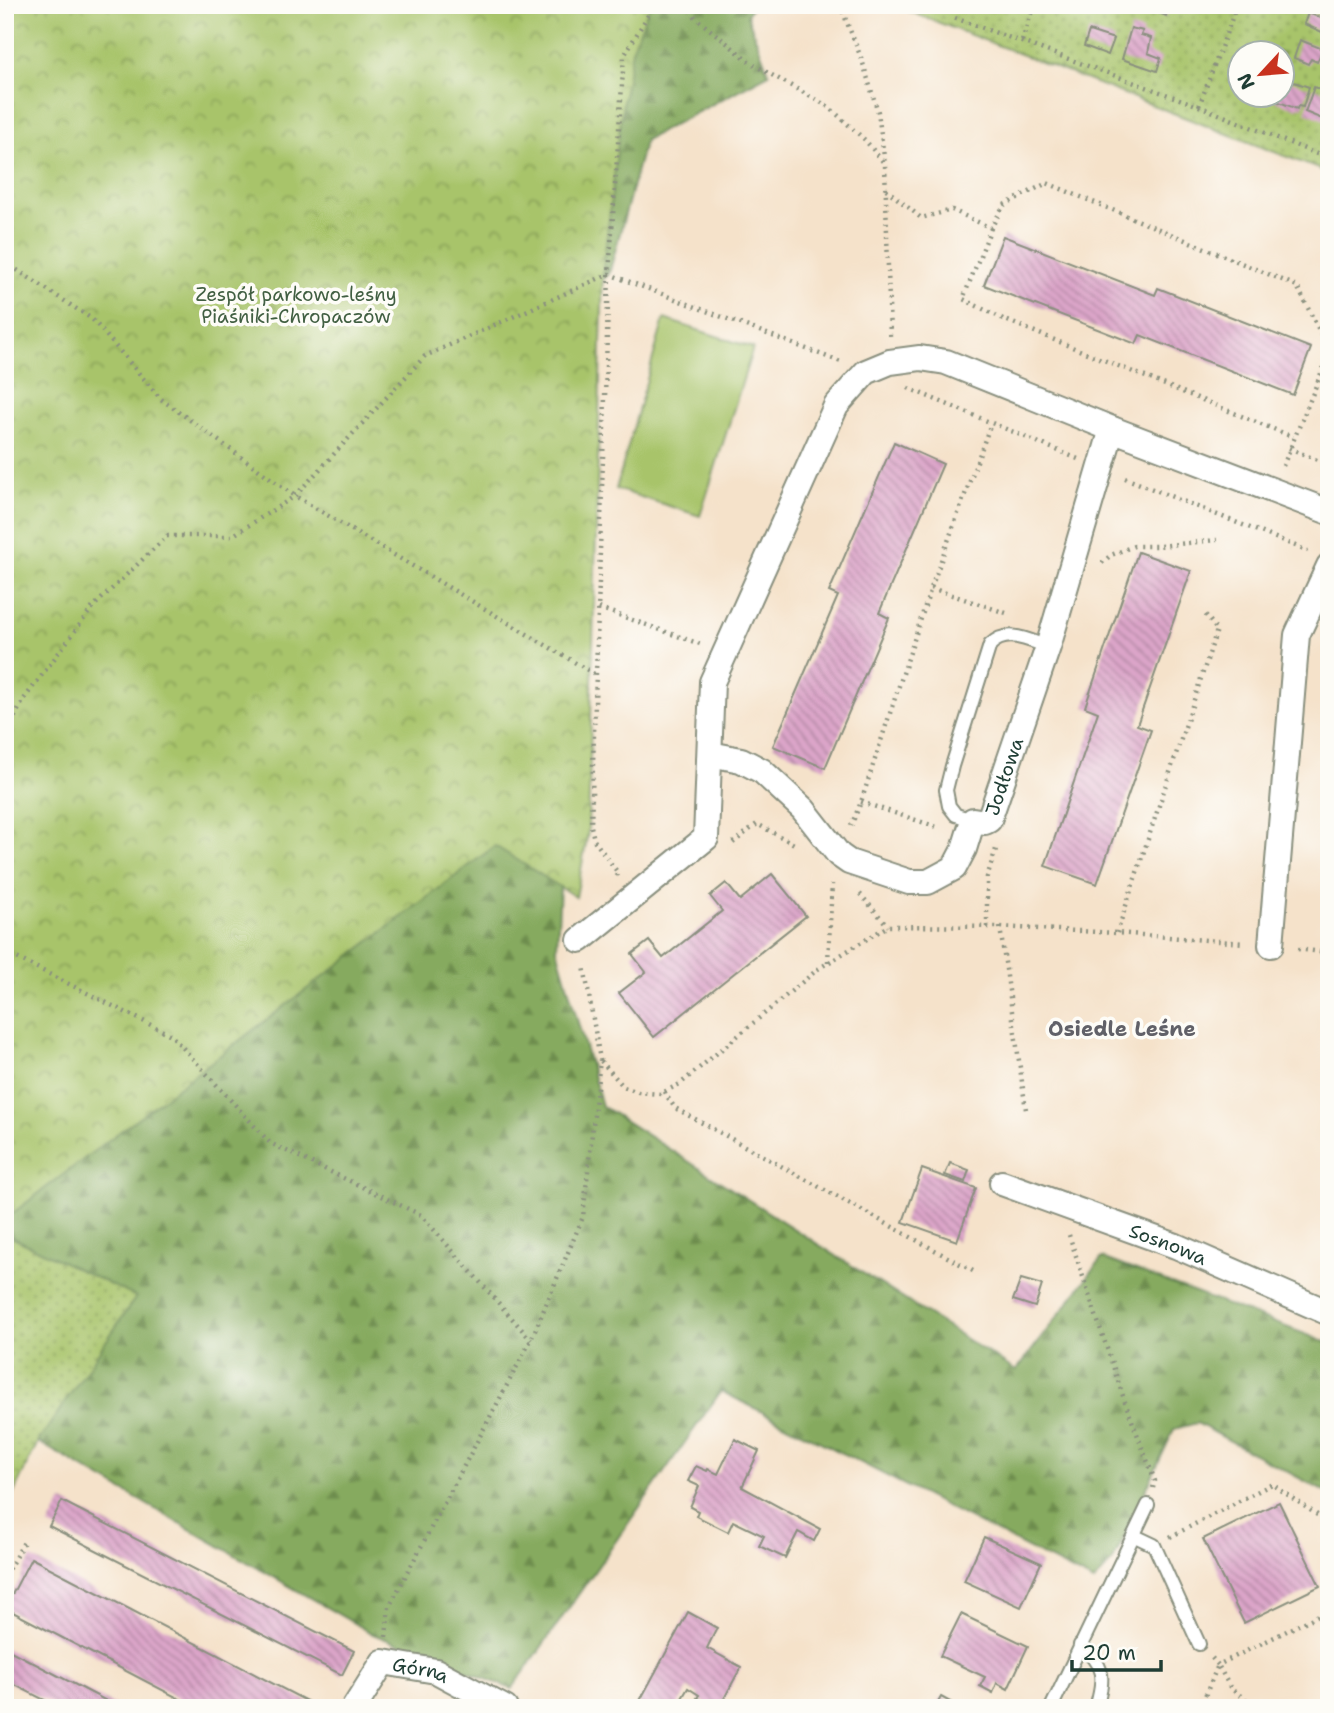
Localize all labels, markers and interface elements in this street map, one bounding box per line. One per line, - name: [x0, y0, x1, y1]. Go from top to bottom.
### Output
- north arrow: [1226, 38, 1296, 108]
- text: N: [1232, 69, 1261, 93]
- park label: Zespół parkowo-leśny Piaśniki-Chropaczów: [195, 282, 397, 329]
- street label: Jodłowa: [979, 734, 1029, 819]
- district label: Osiedle Leśne: [1048, 1015, 1196, 1043]
- street label: Sosnowa: [1126, 1218, 1211, 1271]
- scale bar: [1072, 1629, 1161, 1673]
- text: 20 m: [1082, 1639, 1136, 1667]
- street label: Górna: [391, 1652, 454, 1689]

